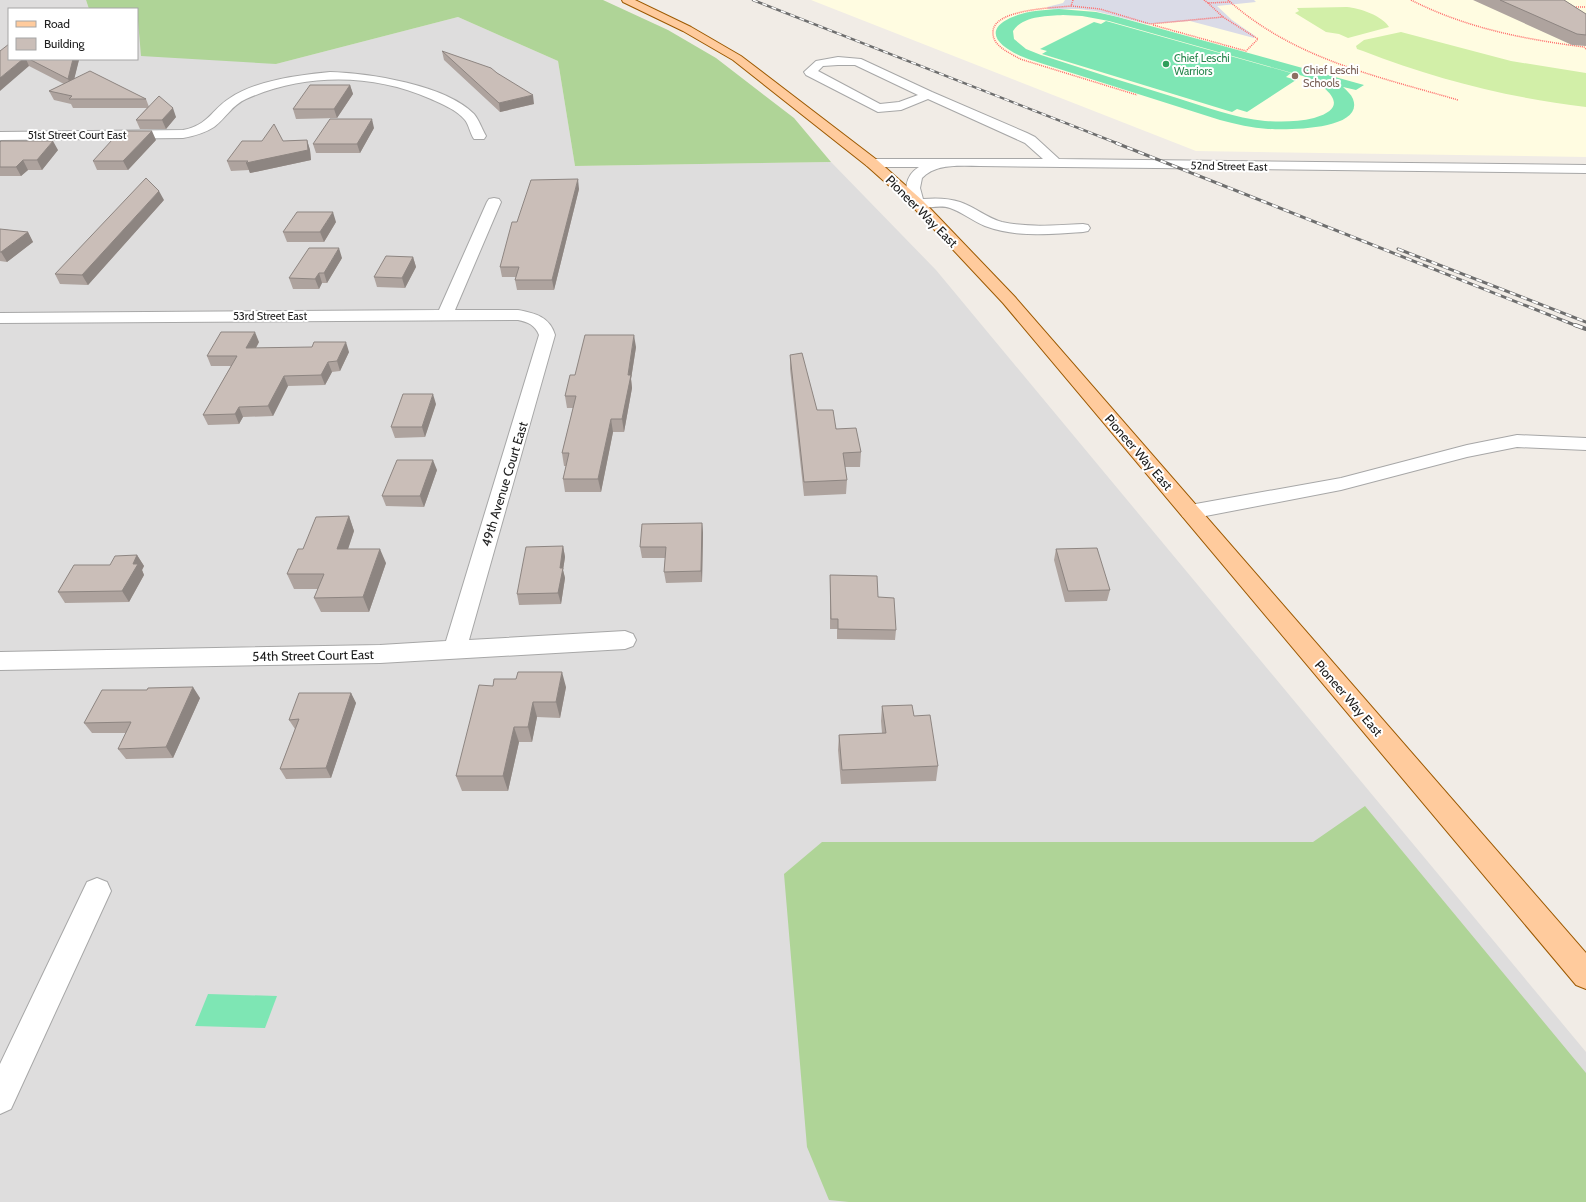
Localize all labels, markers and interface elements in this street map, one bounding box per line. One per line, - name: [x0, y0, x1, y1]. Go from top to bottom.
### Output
- legend: [8, 8, 138, 60]
- text: Road: [44, 16, 70, 31]
- text: Building: [44, 36, 86, 51]
- place label: Chief Leschi Warriors: [1174, 51, 1230, 78]
- marker: Chief Leschi Warriors: [1161, 59, 1171, 69]
- place label: Chief Leschi Schools: [1303, 63, 1359, 90]
- marker: Chief Leschi Schools: [1290, 71, 1300, 81]
- street label: 51st Street Court East: [28, 128, 127, 142]
- street label: 52nd Street East: [1190, 158, 1268, 174]
- street label: Pioneer Way East: [883, 172, 962, 251]
- street label: 53rd Street East: [233, 309, 307, 323]
- street label: Pioneer Way East: [1102, 411, 1177, 494]
- street label: 49th Avenue Court East: [477, 419, 531, 548]
- street label: 54th Street Court East: [252, 646, 375, 664]
- street label: Pioneer Way East: [1312, 657, 1387, 740]

